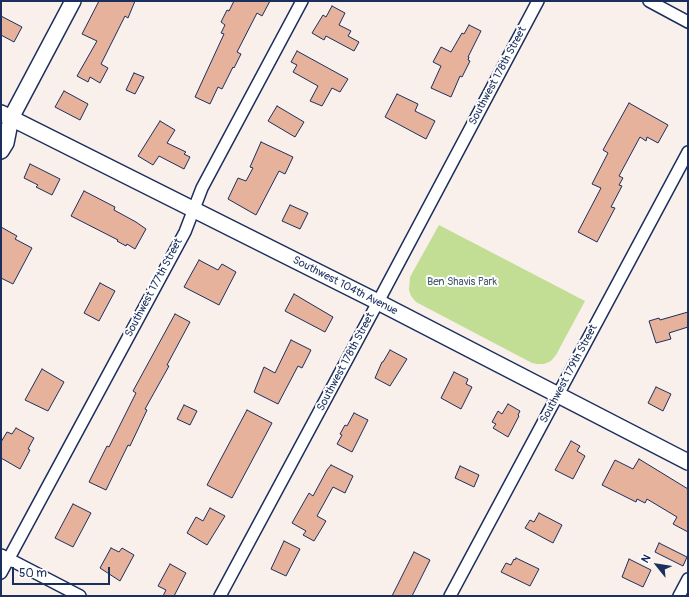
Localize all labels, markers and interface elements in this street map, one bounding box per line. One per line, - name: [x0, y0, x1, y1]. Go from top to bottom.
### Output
- street label: Southwest 178th Street: [466, 25, 530, 127]
- street label: Southwest 177th Street: [122, 236, 186, 340]
- street label: Southwest 104th Avenue: [290, 254, 400, 318]
- park label: Ben Shavis Park: [427, 275, 497, 289]
- street label: Southwest 178th Street: [314, 311, 378, 413]
- street label: Southwest 179th Street: [537, 323, 601, 425]
- north arrow: [637, 545, 677, 585]
- text: N: [639, 552, 654, 565]
- scale bar: [14, 559, 112, 585]
- text: 50 m: [19, 566, 47, 581]

